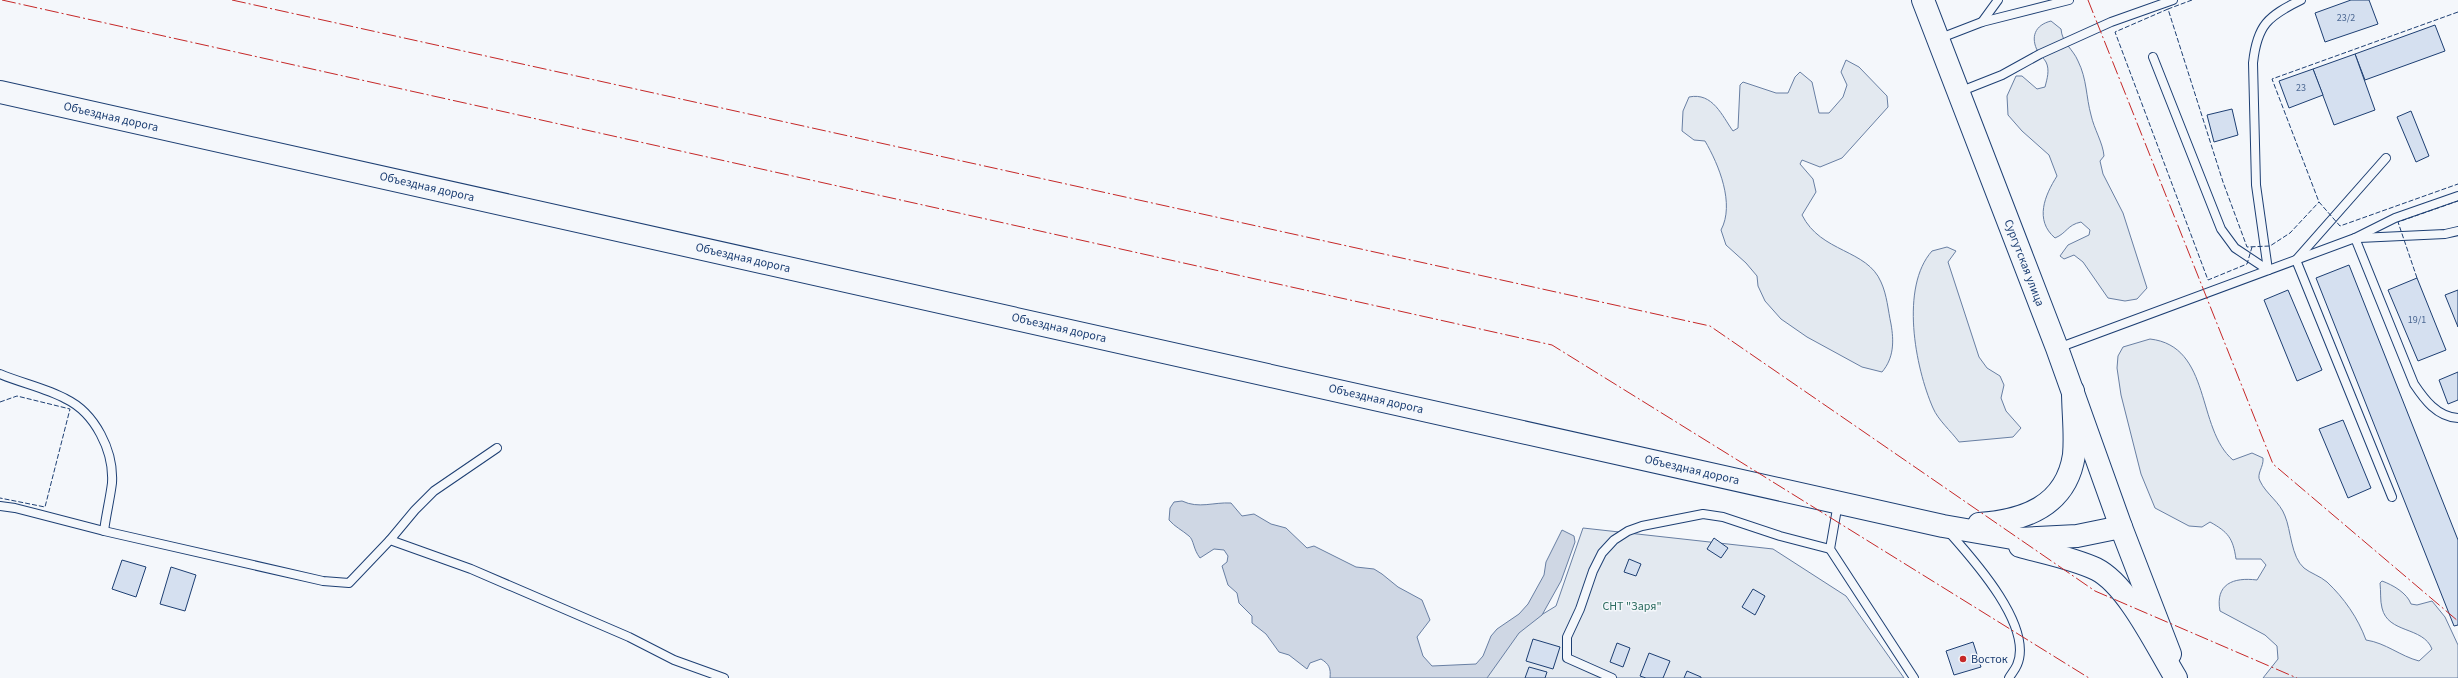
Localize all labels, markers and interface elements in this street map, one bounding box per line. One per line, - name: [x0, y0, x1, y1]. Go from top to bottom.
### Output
- house number: 23/2: [2337, 11, 2355, 25]
- house number: 23: [2296, 81, 2306, 95]
- street label: Объездная дорога: [62, 98, 160, 136]
- street label: Объездная дорога: [378, 168, 476, 206]
- street label: Сургутская улица: [2000, 217, 2048, 309]
- street label: Объездная дорога: [694, 239, 792, 277]
- street label: Объездная дорога: [1010, 309, 1108, 347]
- house number: 19/1: [2408, 313, 2426, 327]
- street label: Объездная дорога: [1327, 380, 1425, 418]
- street label: Объездная дорога: [1643, 451, 1741, 489]
- park label: СНТ "Заря": [1602, 598, 1662, 615]
- place label: Восток: [1971, 651, 2008, 668]
- marker: Восток: [1958, 654, 1968, 664]

